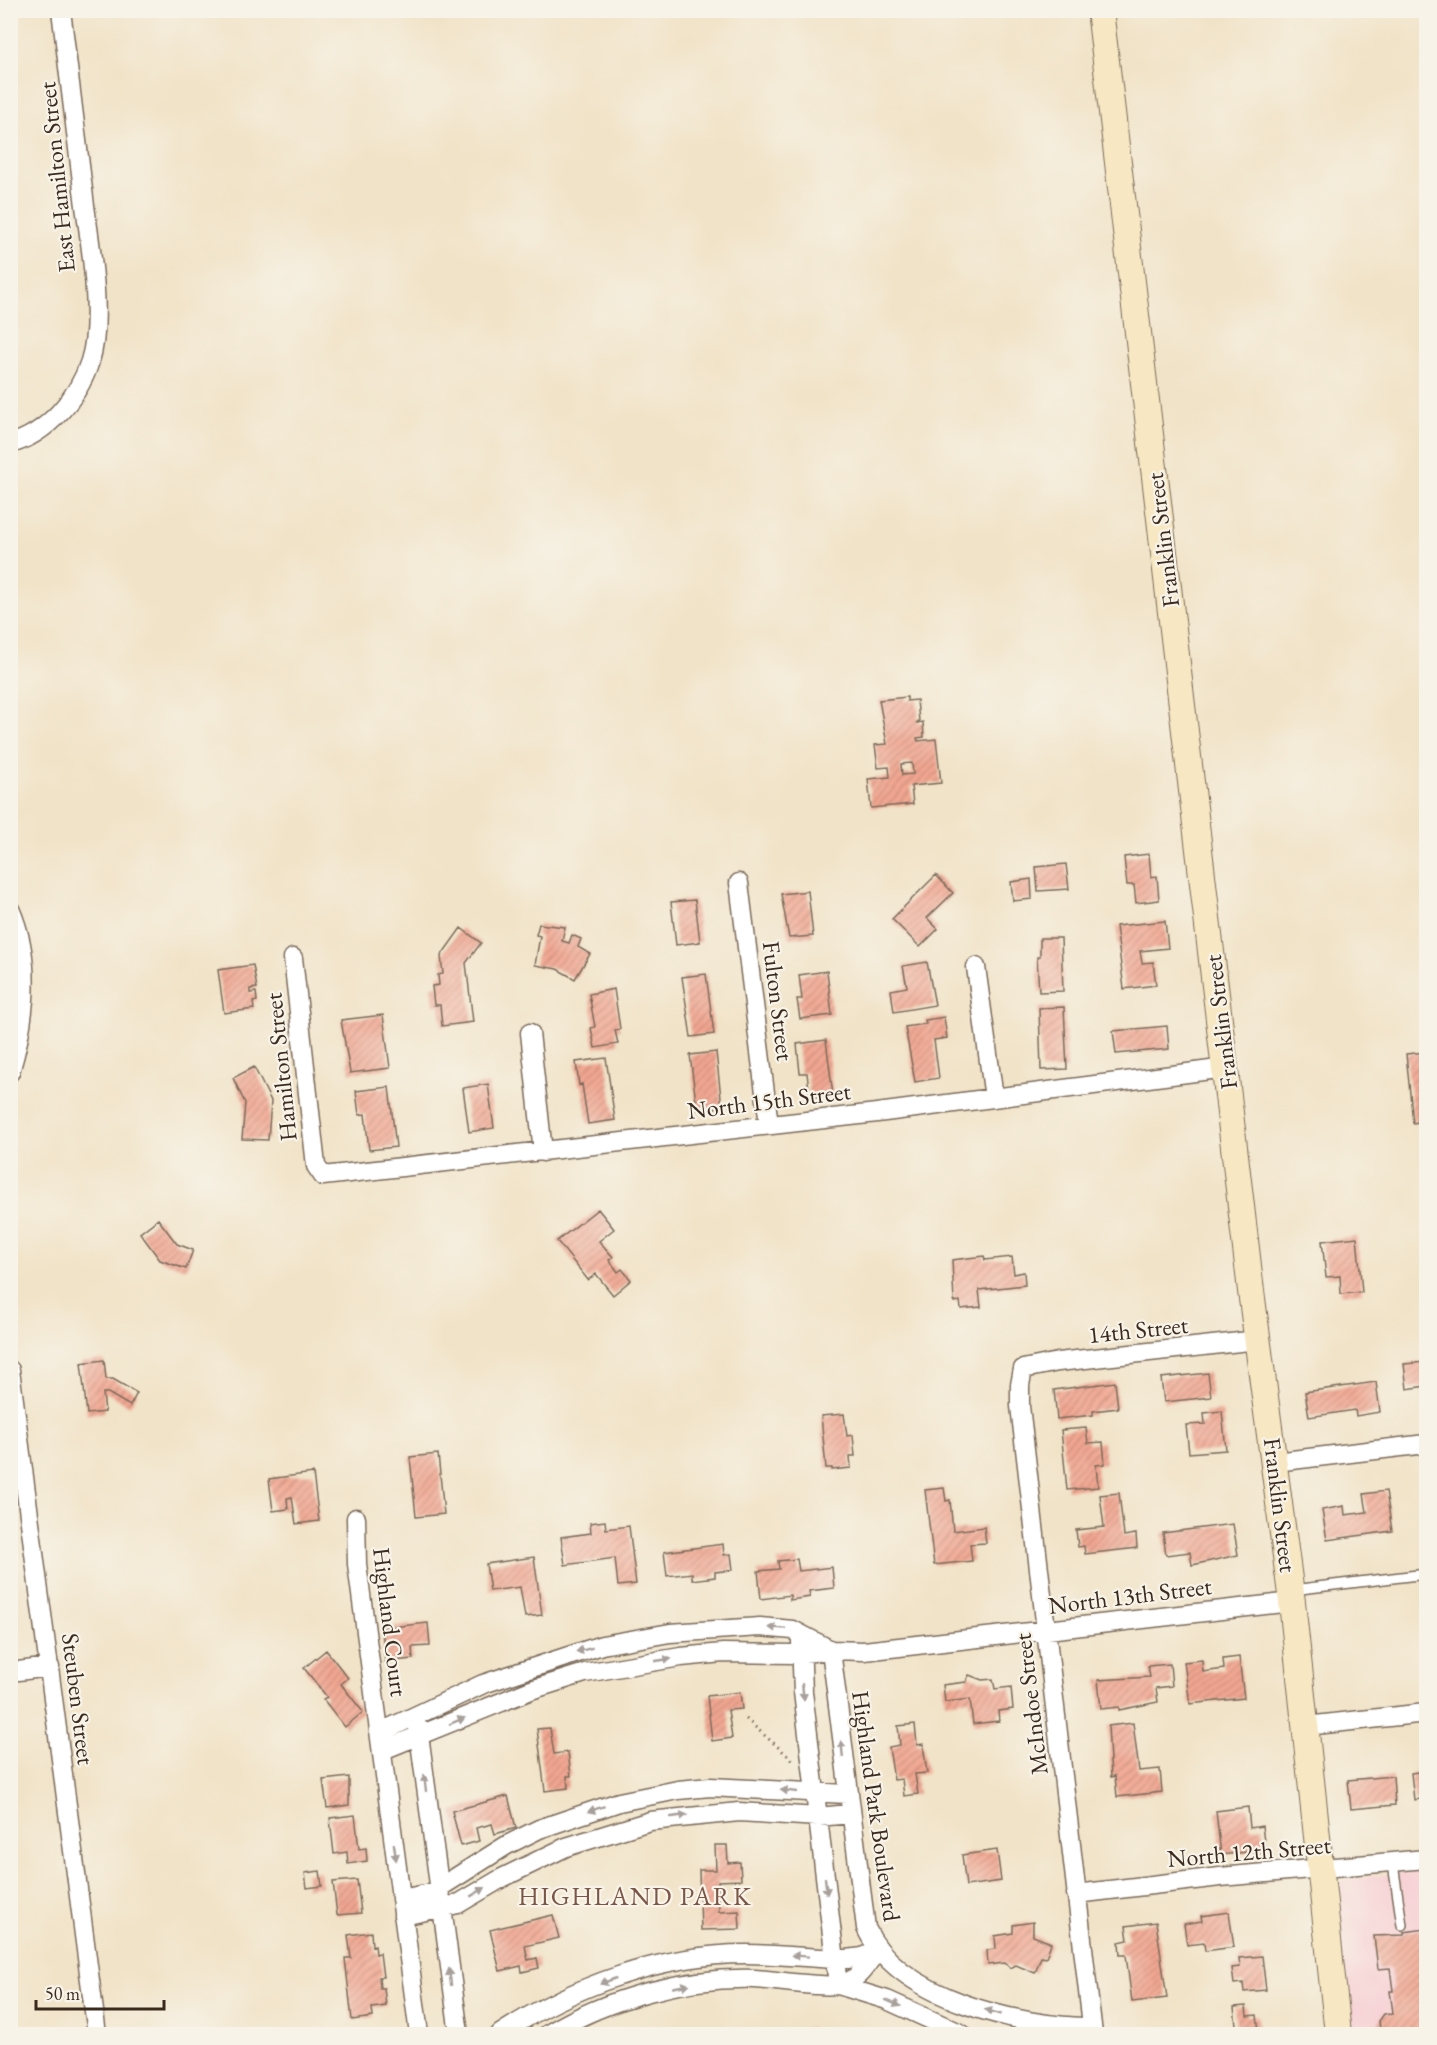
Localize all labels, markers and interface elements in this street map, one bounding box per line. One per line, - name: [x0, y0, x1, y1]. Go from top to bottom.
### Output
- street label: East Hamilton Street: [31, 80, 82, 274]
- street label: Franklin Street: [1139, 470, 1186, 609]
- street label: Fulton Street: [756, 939, 801, 1063]
- street label: Franklin Street: [1197, 952, 1244, 1091]
- street label: Hamilton Street: [257, 991, 304, 1143]
- street label: North 15th Street: [686, 1075, 853, 1126]
- street label: 14th Street: [1086, 1309, 1190, 1350]
- street label: Franklin Street: [1257, 1436, 1304, 1575]
- street label: Highland Court: [366, 1546, 415, 1699]
- street label: North 13th Street: [1047, 1570, 1214, 1621]
- one-way arrow: [768, 1624, 787, 1633]
- street label: Steuben Street: [55, 1631, 102, 1767]
- street label: McIndoe Street: [1006, 1631, 1055, 1777]
- one-way arrow: [575, 1646, 593, 1655]
- one-way arrow: [653, 1655, 672, 1664]
- one-way arrow: [798, 1682, 808, 1701]
- street label: Highland Park Boulevard: [845, 1689, 908, 1924]
- one-way arrow: [448, 1716, 466, 1726]
- one-way arrow: [837, 1739, 847, 1758]
- one-way arrow: [421, 1774, 430, 1793]
- one-way arrow: [779, 1786, 798, 1796]
- one-way arrow: [587, 1805, 605, 1814]
- one-way arrow: [669, 1812, 688, 1821]
- street label: North 12th Street: [1166, 1829, 1332, 1874]
- one-way arrow: [391, 1843, 400, 1862]
- one-way arrow: [821, 1876, 831, 1895]
- district label: HIGHLAND PARK: [518, 1879, 752, 1913]
- one-way arrow: [470, 1887, 487, 1897]
- one-way arrow: [790, 1951, 809, 1961]
- one-way arrow: [446, 1967, 455, 1986]
- scale bar: [36, 1973, 164, 2011]
- one-way arrow: [599, 1976, 617, 1986]
- one-way arrow: [671, 1981, 690, 1990]
- text: 50 m: [45, 1982, 80, 2005]
- one-way arrow: [885, 1998, 903, 2008]
- one-way arrow: [984, 2007, 1002, 2016]

